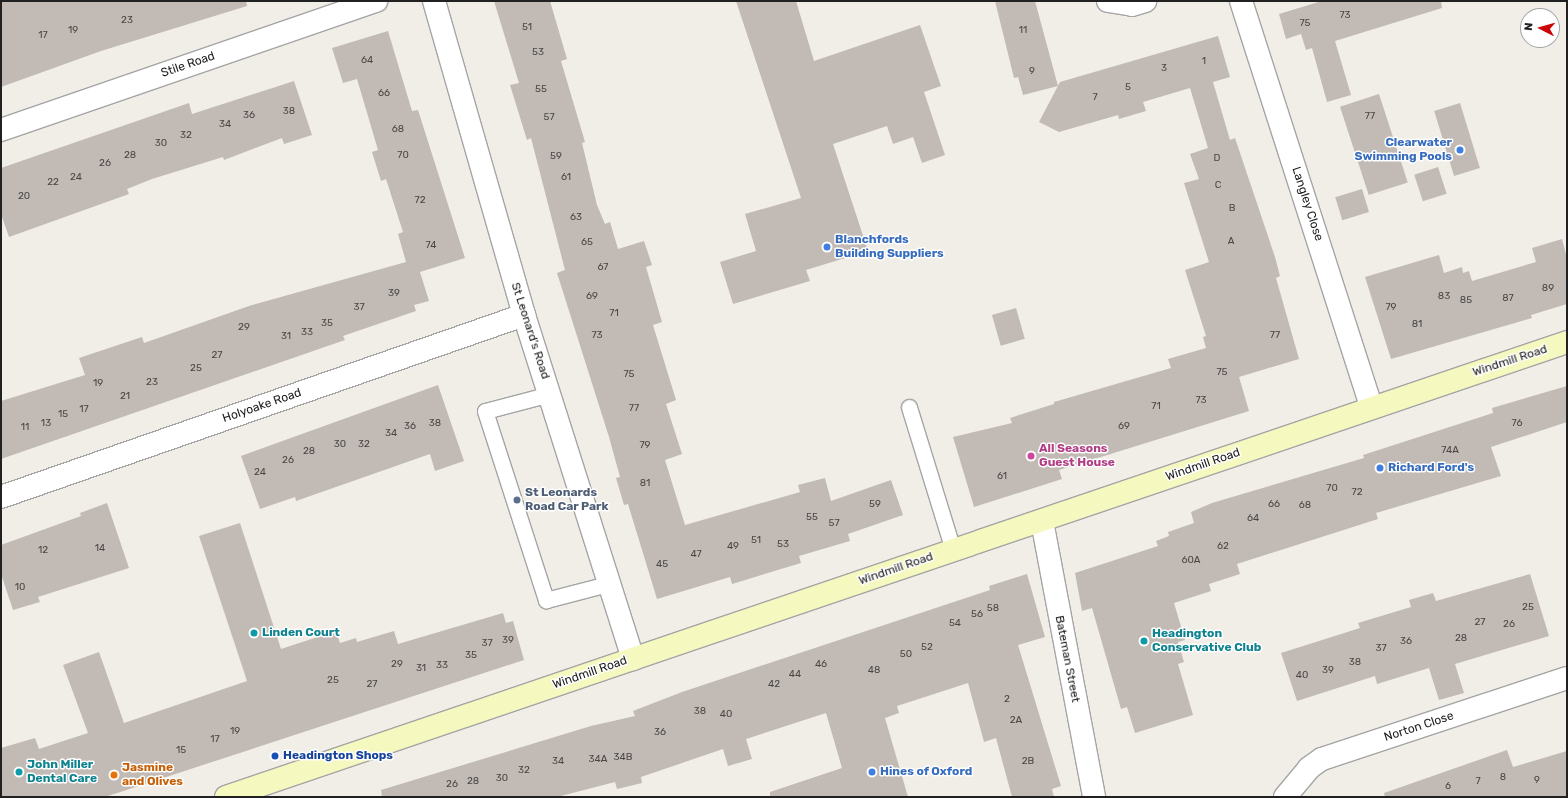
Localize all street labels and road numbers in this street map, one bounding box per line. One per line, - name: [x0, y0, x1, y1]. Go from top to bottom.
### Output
- street label: Stile Road: [159, 49, 217, 81]
- street label: Langley Close: [1288, 165, 1326, 243]
- street label: St Leonard's Road: [508, 281, 552, 381]
- street label: Windmill Road: [1471, 342, 1549, 380]
- street label: Holyoake Road: [221, 386, 303, 426]
- street label: Windmill Road: [1164, 446, 1242, 484]
- street label: Windmill Road: [857, 550, 935, 588]
- street label: Bateman Street: [1052, 614, 1082, 704]
- street label: Windmill Road: [551, 654, 629, 692]
- street label: Norton Close: [1382, 709, 1456, 745]

